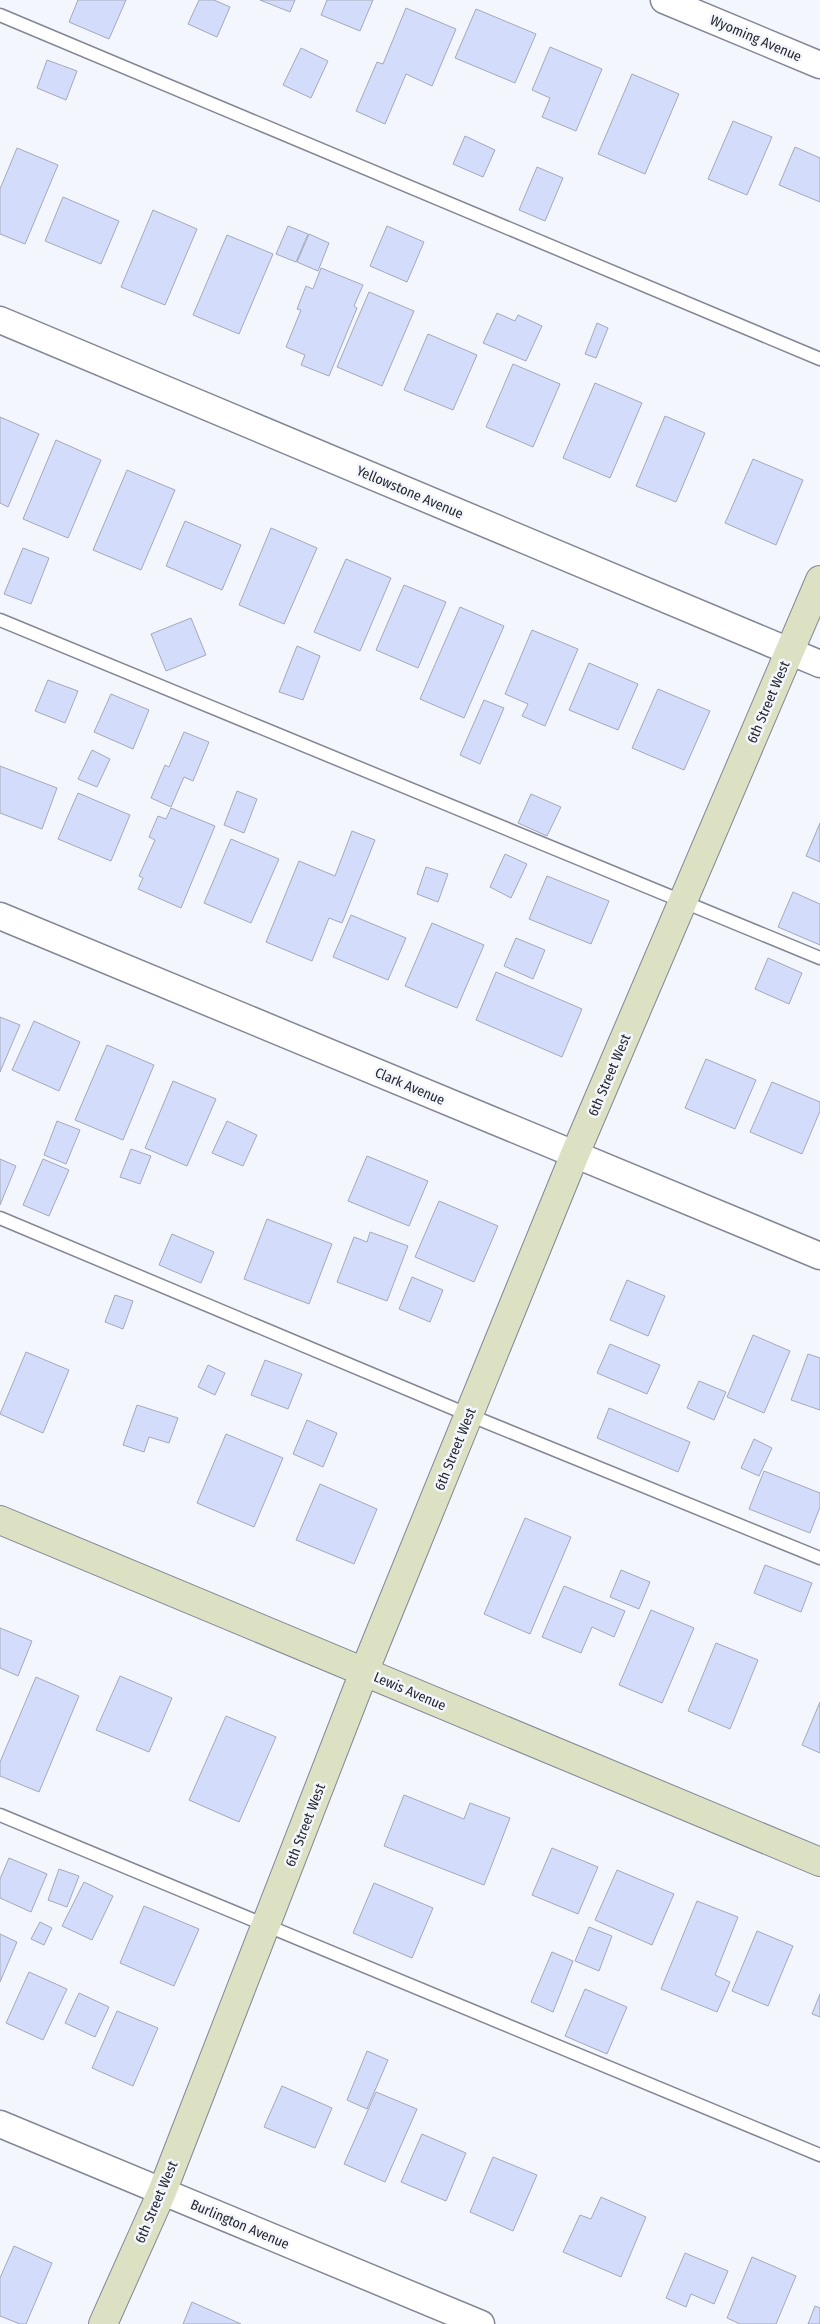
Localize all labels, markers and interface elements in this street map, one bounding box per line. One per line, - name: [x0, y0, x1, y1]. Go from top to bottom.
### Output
- street label: Wyoming Avenue: [708, 12, 804, 65]
- street label: Yellowstone Avenue: [354, 462, 466, 523]
- street label: 6th Street West: [743, 658, 794, 746]
- street label: 6th Street West: [584, 1031, 635, 1119]
- street label: Clark Avenue: [372, 1064, 447, 1109]
- street label: 6th Street West: [431, 1405, 480, 1493]
- street label: Lewis Avenue: [371, 1669, 449, 1714]
- street label: 6th Street West: [282, 1781, 329, 1869]
- street label: 6th Street West: [131, 2158, 182, 2246]
- street label: Burlington Avenue: [188, 2196, 292, 2253]

